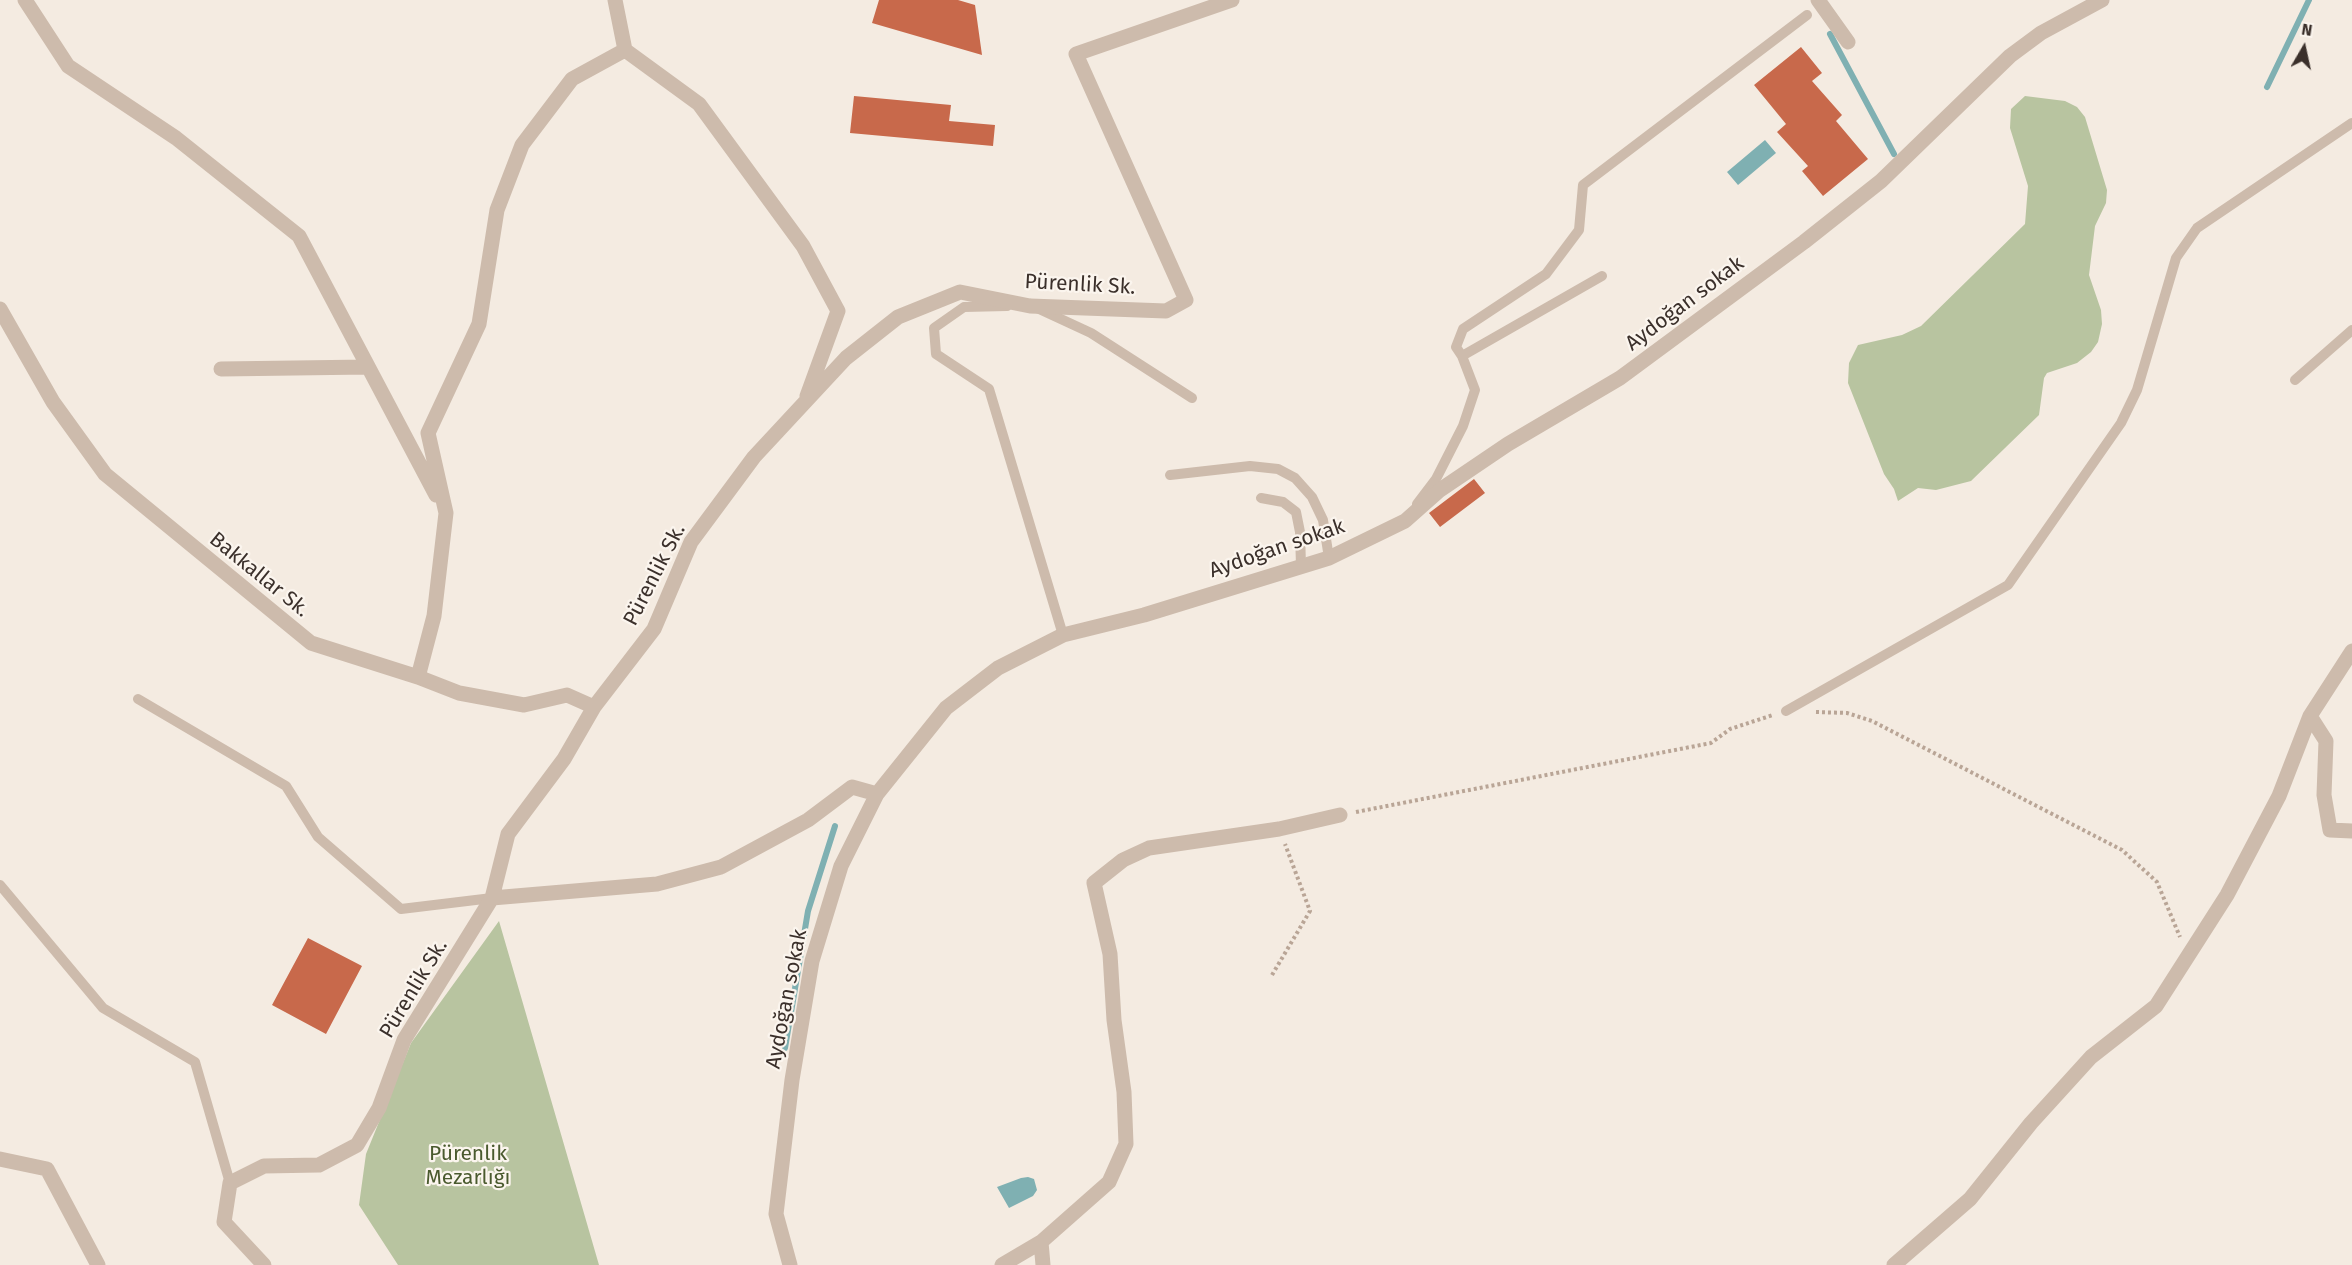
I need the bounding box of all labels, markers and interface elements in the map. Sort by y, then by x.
north arrow [2274,18,2334,78]
text: N [2300,20,2314,40]
street label: Aydoğan sokak [1621,251,1749,357]
street label: Pürenlik Sk. [1024,270,1136,300]
street label: Aydoğan sokak [1206,514,1348,584]
street label: Pürenlik Sk. [619,520,691,630]
street label: Bakkallar Sk. [204,527,314,623]
street label: Aydoğan sokak [761,927,813,1071]
street label: Pürenlik Sk. [375,935,453,1043]
park label: Pürenlik Mezarlığı [426,1141,510,1191]

